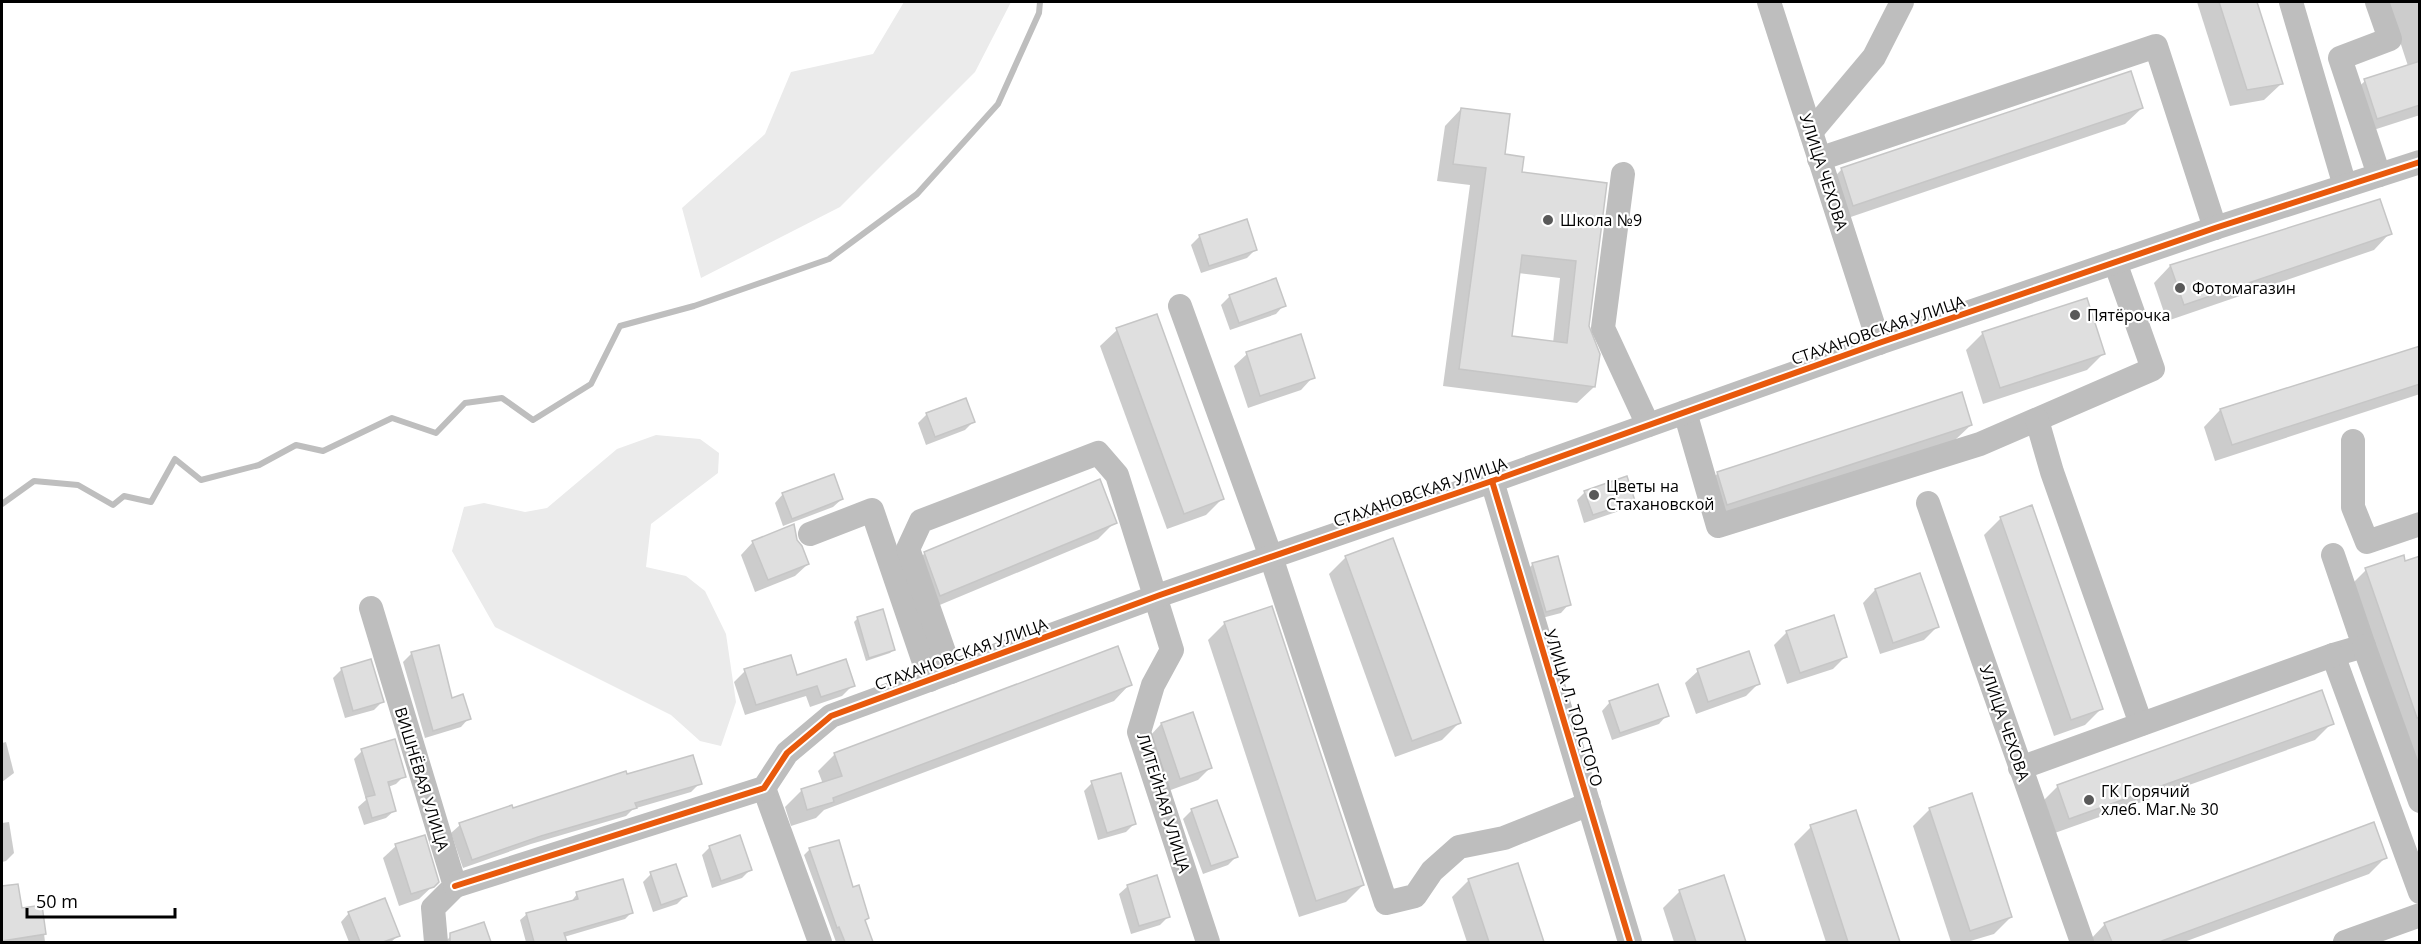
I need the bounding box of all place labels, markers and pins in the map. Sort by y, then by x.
place label: Школа №9 [1560,209,1642,231]
marker: Школа №9 [1541,213,1555,227]
place label: Фотомагазин [2192,277,2296,299]
marker: Фотомагазин [2173,281,2187,295]
place label: Пятёрочка [2087,304,2170,326]
marker: Пятёрочка [2068,308,2082,322]
place label: Цветы на Стахановской [1606,475,1714,515]
marker: Цветы на Стахановской [1587,488,1601,502]
place label: ГК Горячий хлеб. Маг.№ 30 [2101,780,2219,820]
marker: ГК Горячий хлеб. Маг.№ 30 [2082,793,2096,807]

